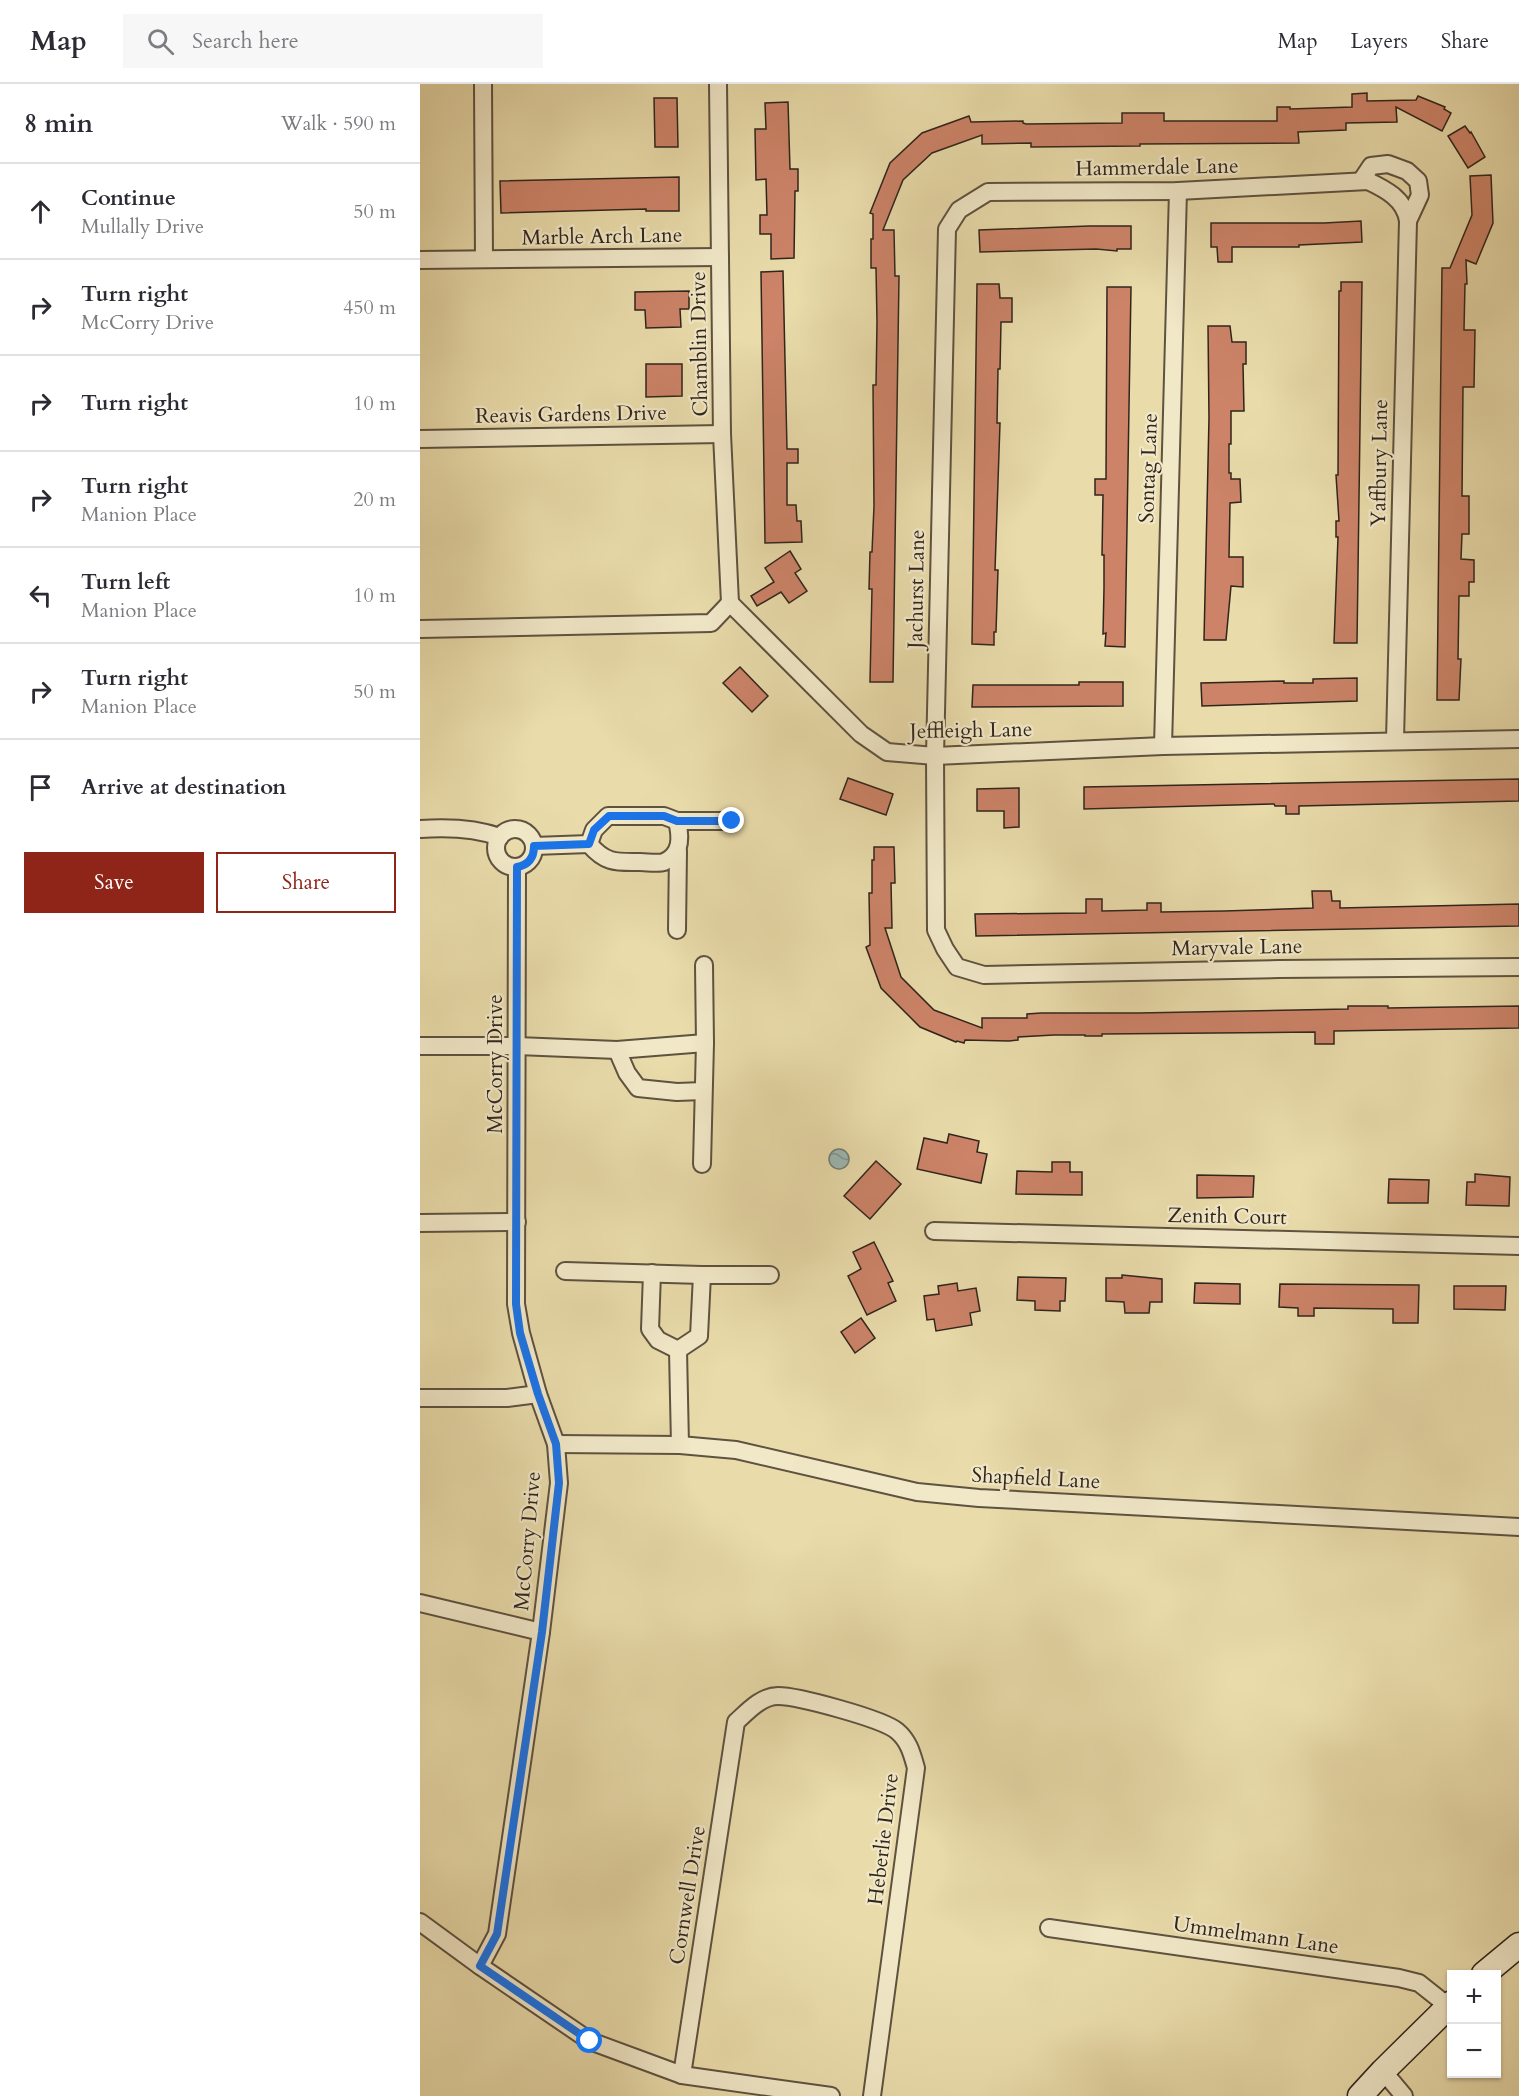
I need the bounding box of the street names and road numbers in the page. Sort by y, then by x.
street label: Hammerdale Lane [1075,152,1239,183]
street label: Marble Arch Lane [521,221,683,252]
street label: Chamblin Drive [684,271,715,417]
street label: Reavis Gardens Drive [475,398,667,431]
street label: Yaffbury Lane [1364,399,1395,527]
street label: Sontag Lane [1132,412,1165,524]
street label: Jachurst Lane [901,529,932,652]
street label: Jeffleigh Lane [906,715,1033,746]
street label: Maryvale Lane [1171,932,1303,963]
street label: McCorry Drive [481,994,510,1134]
street label: Zenith Court [1167,1201,1287,1232]
street label: Shapfield Lane [971,1461,1101,1496]
street label: McCorry Drive [507,1470,548,1612]
street label: Heberlie Drive [861,1771,906,1907]
street label: Cornwell Drive [662,1823,713,1967]
street label: Ummelmann Lane [1171,1910,1341,1961]

